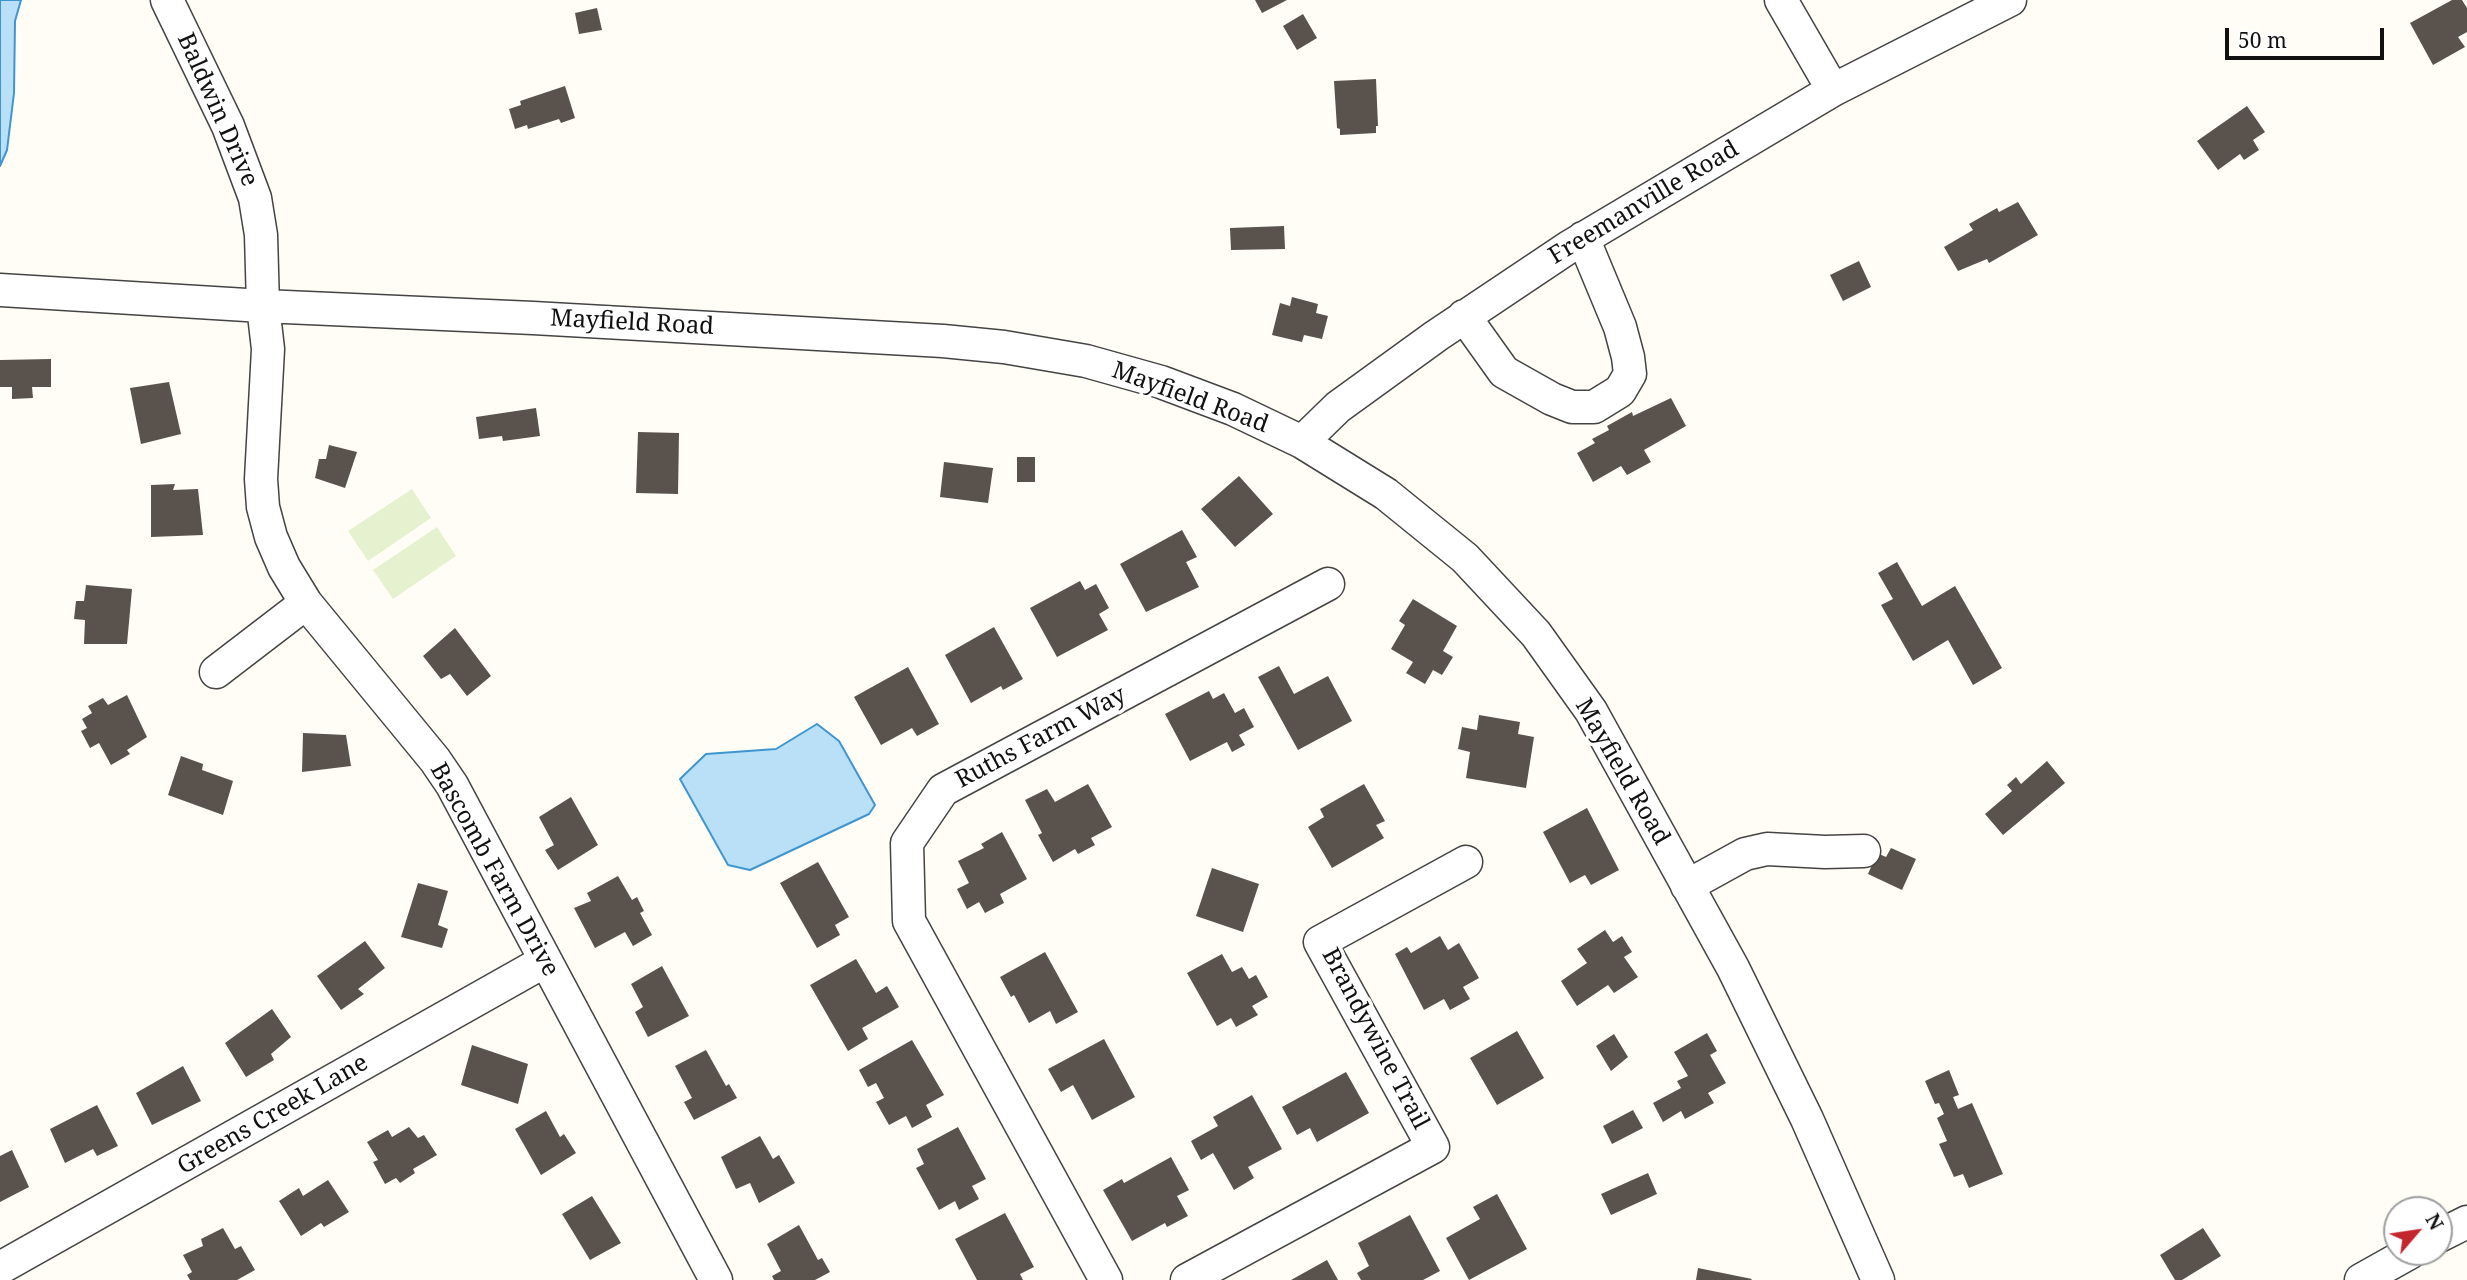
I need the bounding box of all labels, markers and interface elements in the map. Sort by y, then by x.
scale bar [2229,14,2388,58]
text: 50 m [2238,26,2287,54]
street label: Baldwin Drive [170,29,264,191]
street label: Freemanville Road [1544,135,1744,271]
street label: Mayfield Road [549,304,715,342]
street label: Mayfield Road [1108,356,1272,440]
street label: Ruths Farm Way [951,681,1131,795]
street label: Mayfield Road [1569,694,1675,850]
street label: Bascomb Farm Drive [423,758,565,982]
street label: Brandywine Trail [1315,944,1435,1134]
street label: Greens Creek Lane [173,1049,373,1181]
north arrow [2383,1196,2453,1266]
text: N [2420,1209,2450,1235]

